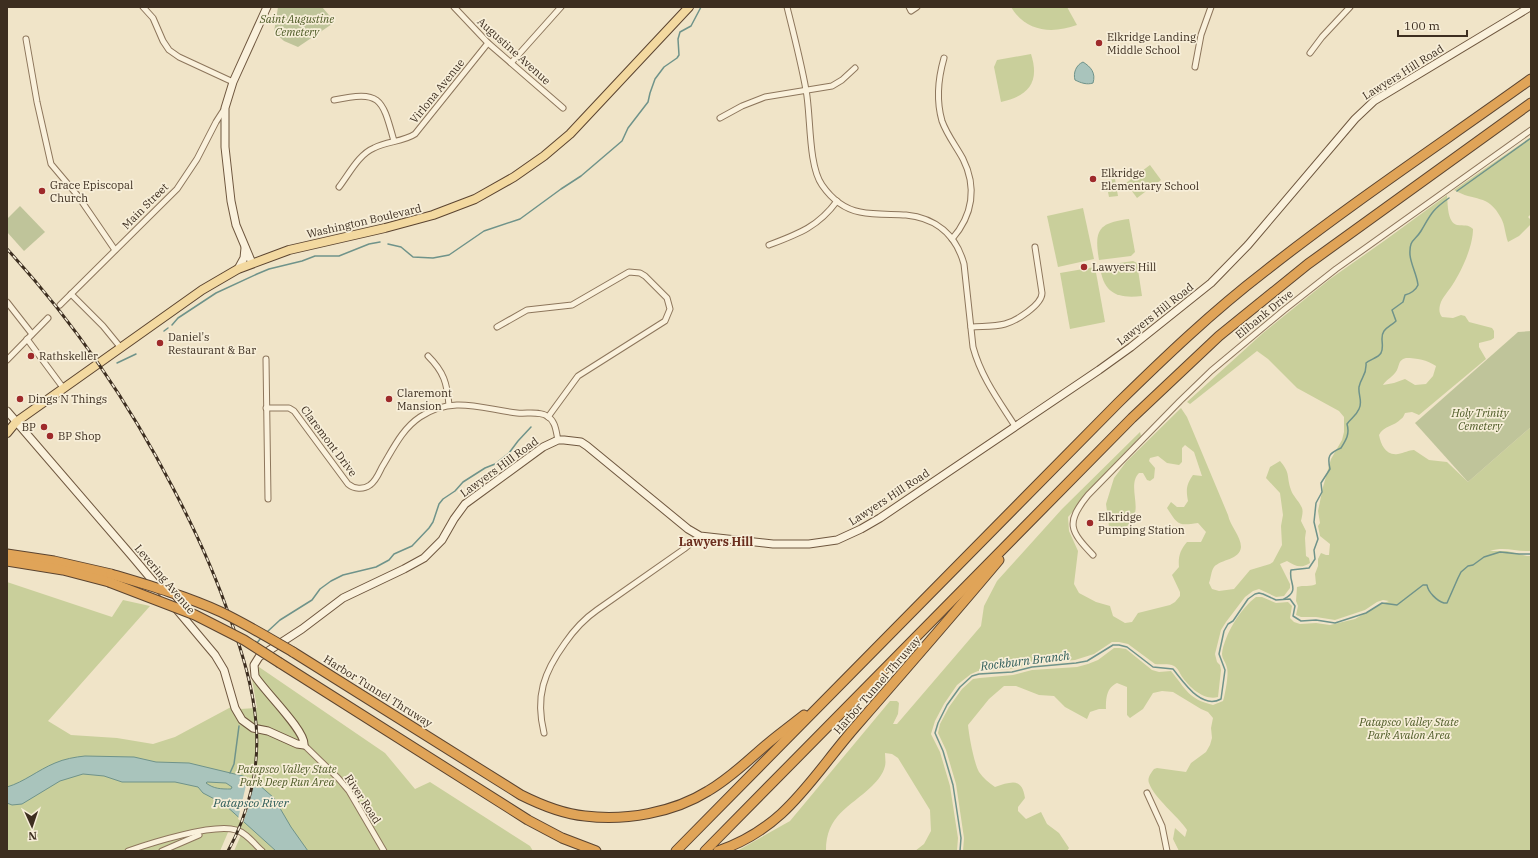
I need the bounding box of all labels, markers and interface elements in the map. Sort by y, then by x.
park label: Saint Augustine Cemetery [259,12,334,39]
scale bar [1398,12,1467,38]
street label: Augustine Avenue [474,14,554,88]
text: 100 m [1404,18,1440,33]
place label: Elkridge Landing Middle School [1107,30,1196,57]
marker: Elkridge Landing Middle School [1094,38,1104,48]
street label: Lawyers Hill Road [1360,41,1446,103]
street label: Virlona Avenue [407,56,467,126]
place label: Elkridge Elementary School [1101,166,1199,193]
marker: Elkridge Elementary School [1088,174,1098,184]
place label: Grace Episcopal Church [50,178,133,205]
street label: Main Street [119,180,171,232]
marker: Grace Episcopal Church [37,186,47,196]
street label: Washington Boulevard [305,201,423,241]
place label: Lawyers Hill [1092,260,1156,274]
marker: Lawyers Hill [1079,262,1089,272]
street label: Lawyers Hill Road [1114,280,1196,348]
street label: Elibank Drive [1232,286,1296,342]
place label: Daniel's Restaurant & Bar [168,330,256,357]
marker: Daniel's Restaurant & Bar [155,338,165,348]
place label: Rathskeller [39,349,98,363]
marker: Rathskeller [26,351,36,361]
place label: Claremont Mansion [397,386,452,413]
place label: Dings N Things [28,392,107,406]
marker: Dings N Things [15,394,25,404]
marker: Claremont Mansion [384,394,394,404]
street label: Claremont Drive [298,403,360,479]
park label: Holy Trinity Cemetery [1451,406,1509,433]
place label: BP [22,420,36,434]
marker: BP [39,422,49,432]
place label: BP Shop [58,429,101,443]
marker: BP Shop [45,431,55,441]
street label: Lawyers Hill Road [457,434,541,500]
street label: Lawyers Hill Road [846,466,932,528]
place label: Elkridge Pumping Station [1098,510,1185,537]
marker: Elkridge Pumping Station [1085,518,1095,528]
district label: Lawyers Hill [679,534,753,549]
street label: Levering Avenue [132,541,198,617]
street label: Harbor Tunnel Thruway [831,633,924,737]
water label: Rockburn Branch [978,648,1071,674]
street label: Harbor Tunnel Thruway [321,652,435,730]
park label: Patapsco Valley State Park Avalon Area [1358,715,1459,742]
park label: Patapsco Valley State Park Deep Run Area [236,762,337,789]
street label: River Road [342,772,384,827]
water label: Patapsco River [212,795,289,810]
north arrow [12,806,52,846]
text: N [28,829,37,843]

